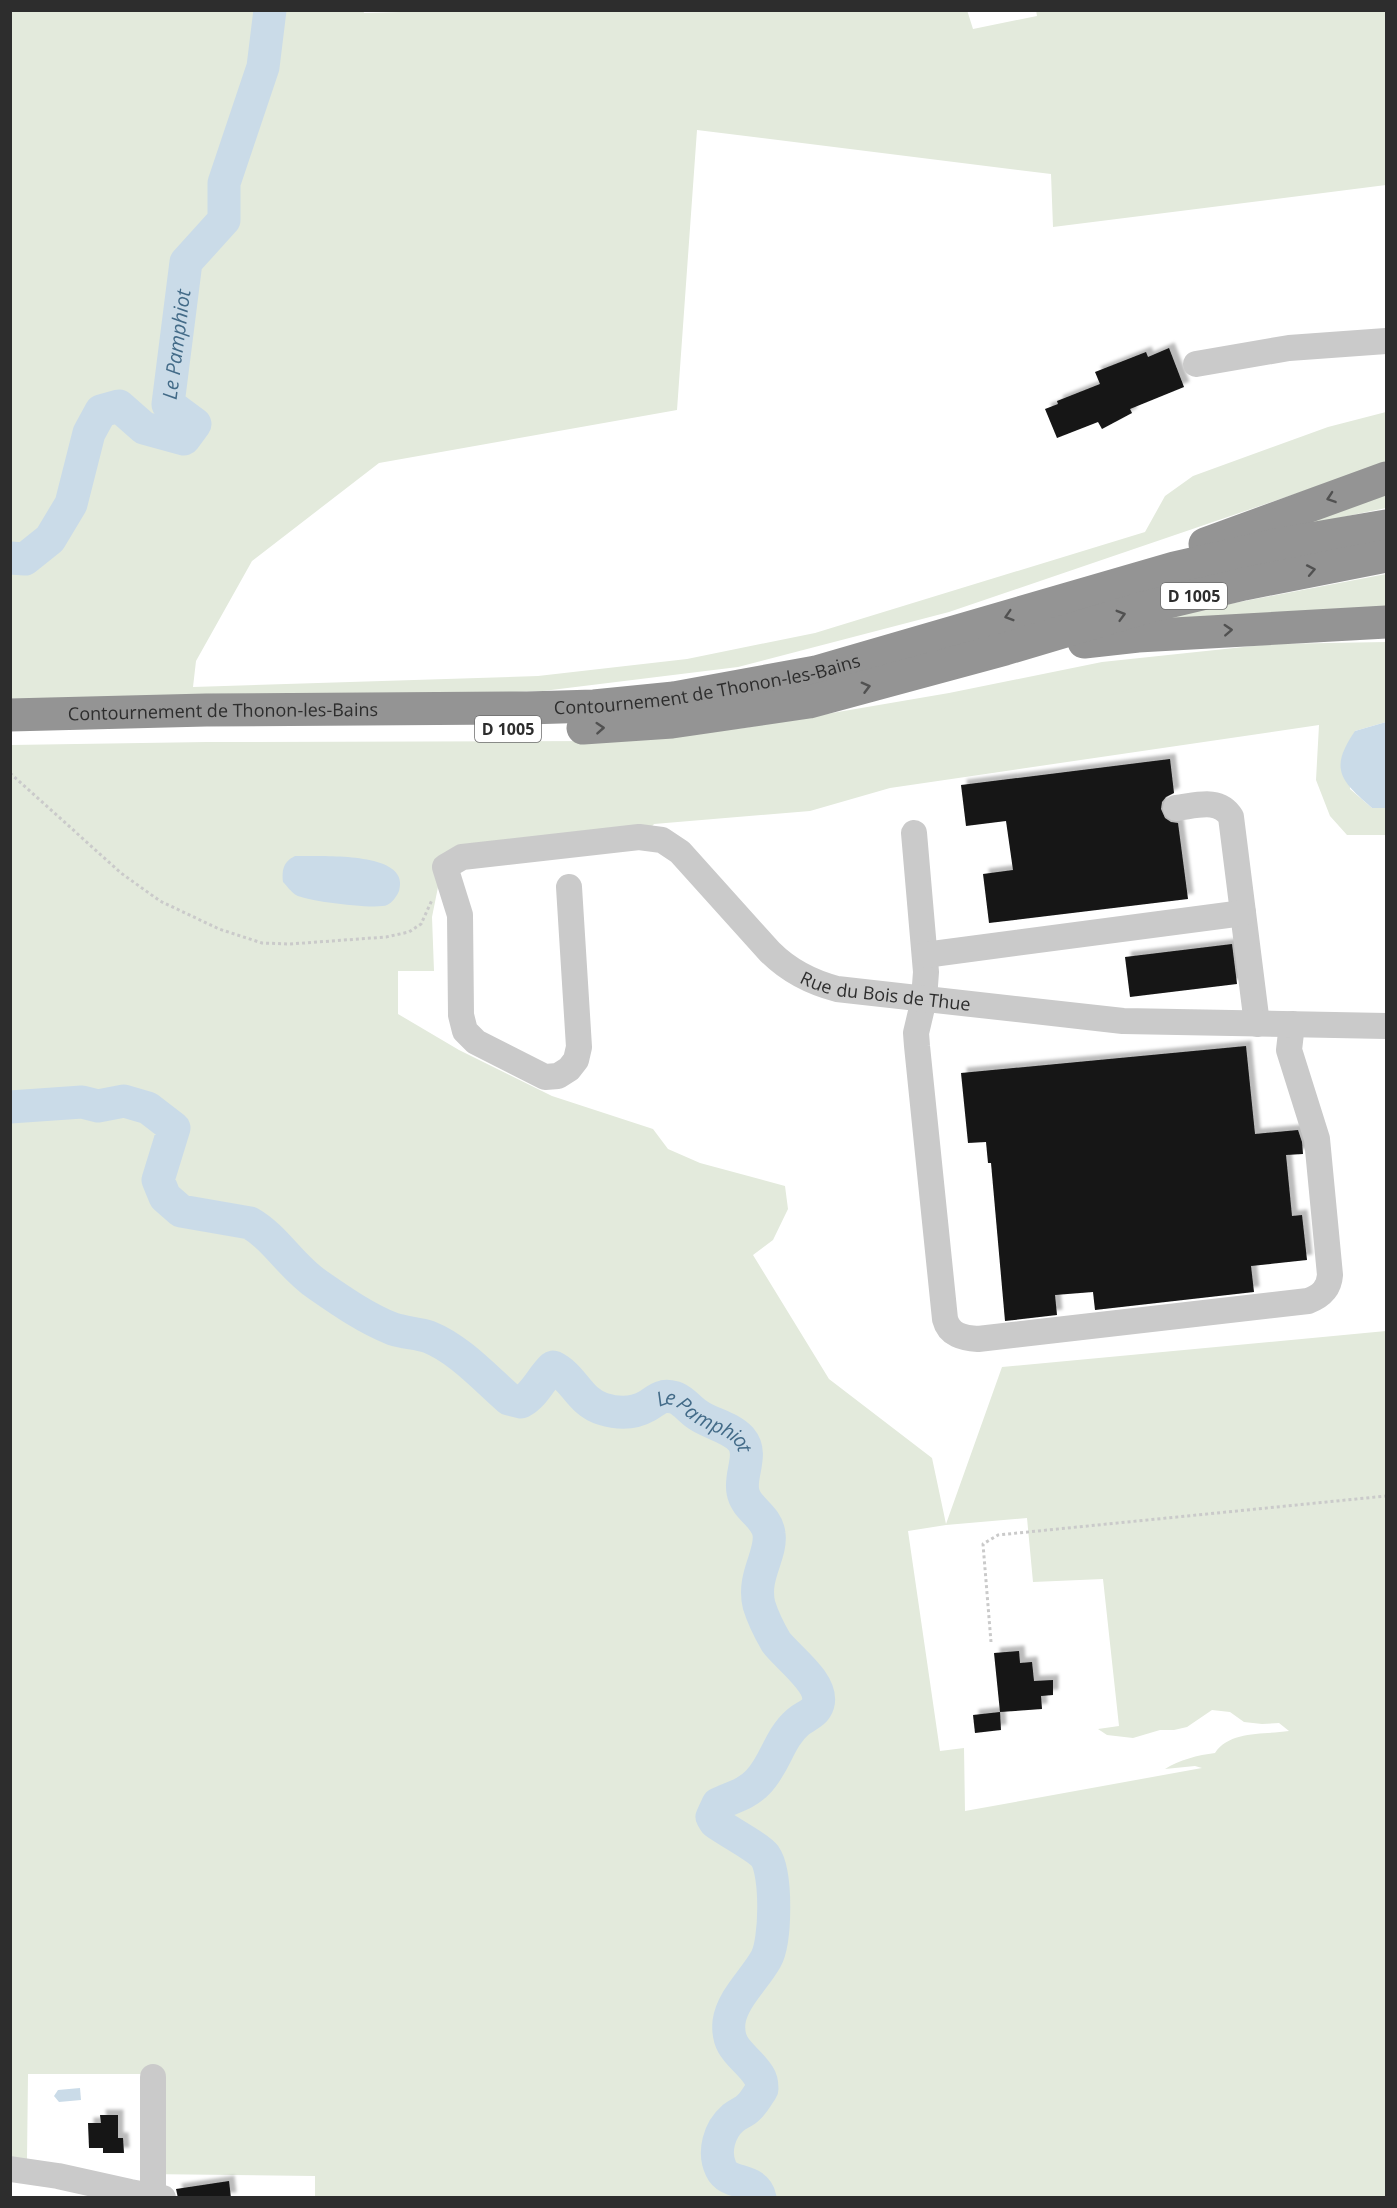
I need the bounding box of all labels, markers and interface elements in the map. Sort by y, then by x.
water label: Le Pamphiot [155,286,196,401]
one-way arrow [1326,491,1337,504]
one-way arrow [1306,564,1316,577]
road number: D 1005 [1161,583,1227,609]
one-way arrow [1004,609,1015,621]
one-way arrow [1115,610,1126,622]
one-way arrow [1223,624,1232,637]
street label: Contournement de Thonon-les-Bains [553,648,863,719]
one-way arrow [860,682,871,694]
street label: Contournement de Thonon-les-Bains [68,697,378,726]
road number: D 1005 [475,716,541,742]
one-way arrow [596,721,605,734]
street label: Rue du Bois de Thue [797,965,972,1016]
water label: Le Pamphiot [652,1382,760,1456]

